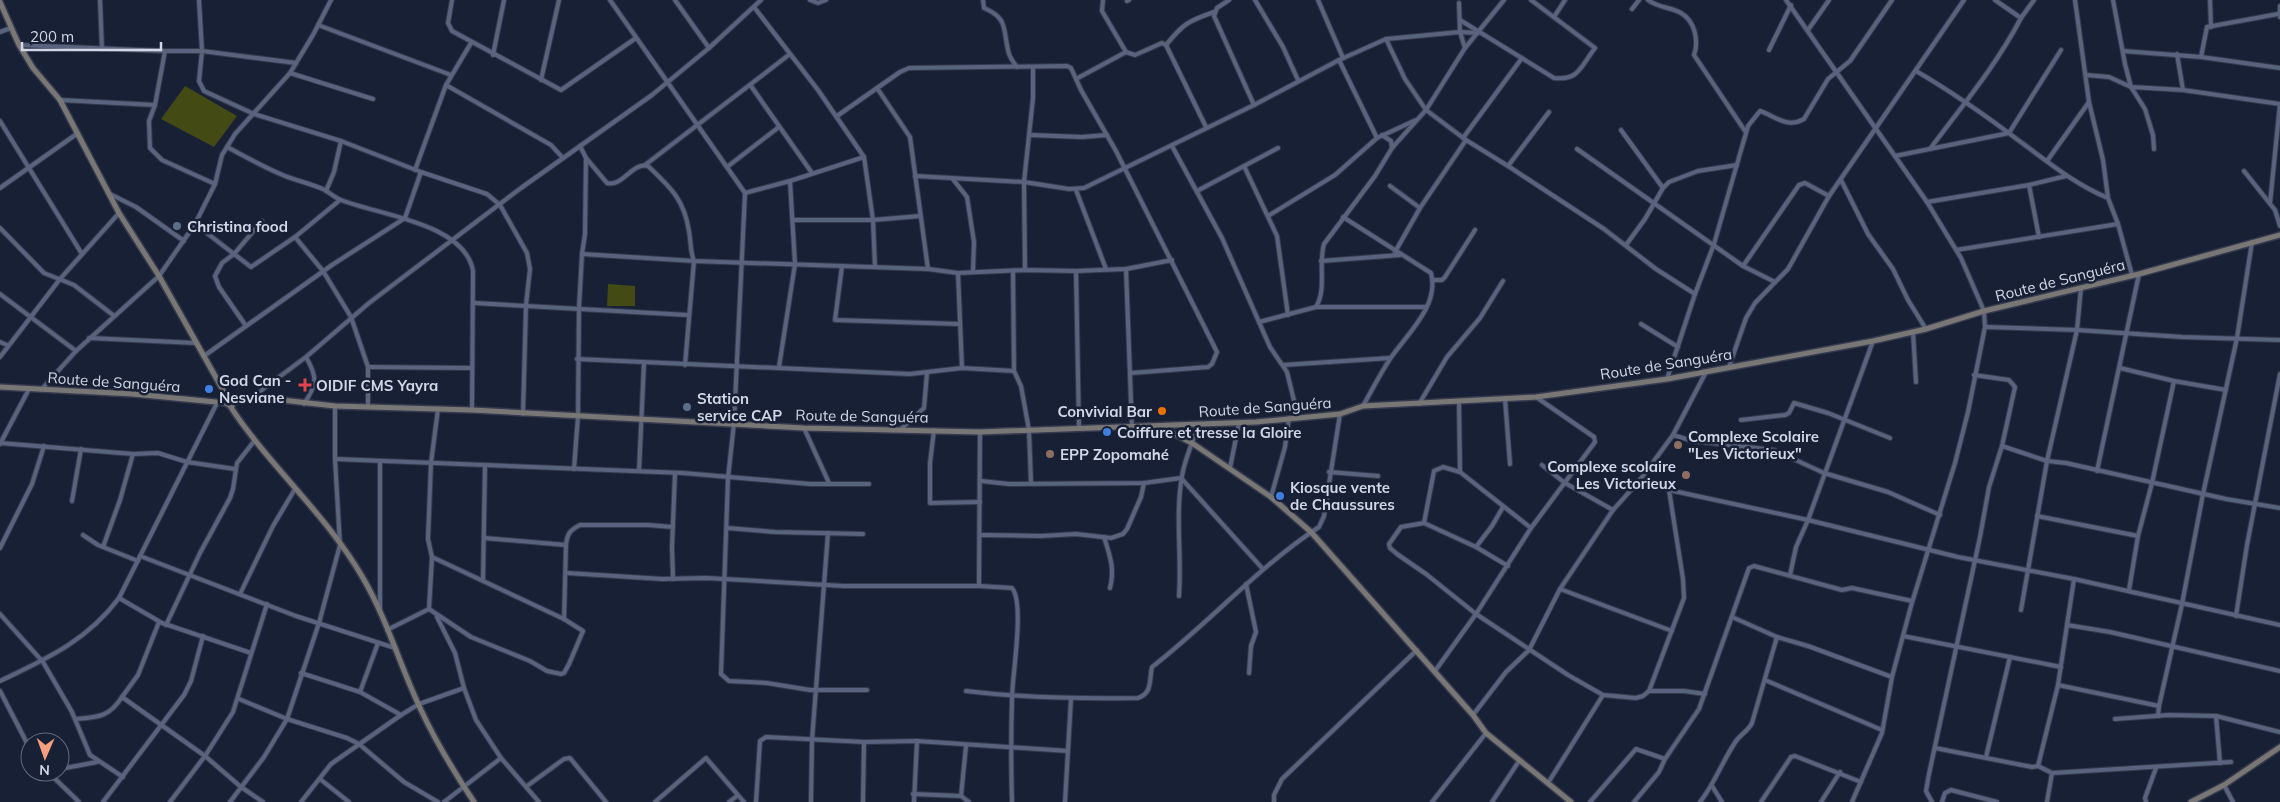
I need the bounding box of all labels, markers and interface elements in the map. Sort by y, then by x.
scale bar [22,20,161,52]
text: 200 m [30,27,74,46]
place label: Christina food [187,217,288,236]
marker: Christina food [171,220,183,232]
street label: Route de Sanguéra [1993,255,2127,305]
street label: Route de Sanguéra [1599,344,1733,384]
street label: Route de Sanguéra [47,368,181,396]
place label: God Can - Nesviane [219,371,291,407]
place label: OIDIF CMS Yayra [316,376,438,395]
marker: OIDIF CMS Yayra [298,378,312,392]
marker: God Can - Nesviane [203,383,215,395]
place label: Station service CAP [697,389,782,425]
street label: Route de Sanguéra [1198,393,1332,421]
marker: Station service CAP [681,401,693,413]
place label: Convivial Bar [1057,402,1152,421]
street label: Route de Sanguéra [795,405,929,427]
marker: Convivial Bar [1156,405,1168,417]
place label: Coiffure et tresse la Gloire [1117,423,1301,442]
marker: Coiffure et tresse la Gloire [1101,426,1113,438]
place label: Complexe Scolaire "Les Victorieux" [1688,427,1819,463]
marker: Complexe Scolaire "Les Victorieux" [1672,439,1684,451]
place label: EPP Zopomahé [1060,445,1169,464]
marker: EPP Zopomahé [1044,448,1056,460]
place label: Complexe scolaire Les Victorieux [1547,457,1677,493]
marker: Complexe scolaire Les Victorieux [1680,469,1692,481]
place label: Kiosque vente de Chaussures [1290,478,1395,514]
marker: Kiosque vente de Chaussures [1274,490,1286,502]
north arrow [20,732,70,782]
text: N [39,761,50,779]

